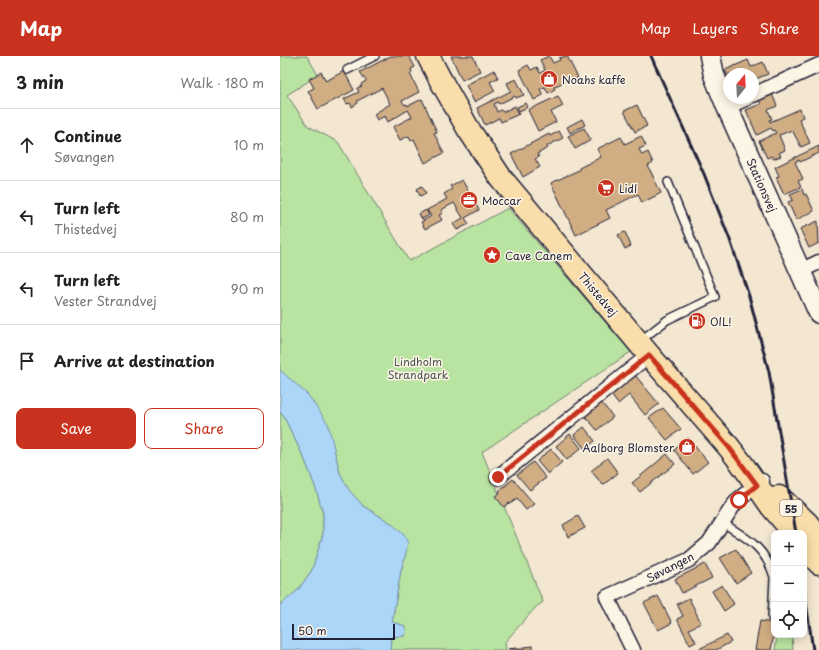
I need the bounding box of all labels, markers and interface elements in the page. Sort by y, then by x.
text: Map [20,14,62,42]
text: Map [641,18,671,39]
text: Layers [693,18,738,39]
text: Share [760,18,799,39]
north arrow [723,68,759,104]
text: 3 min [16,69,64,95]
shop icon: Noahs kaffe [539,69,559,89]
place label: Noahs kaffe [562,71,626,88]
text: Walk · 180 m [181,73,264,92]
text: Continue [54,124,122,147]
icon: ahead [16,134,38,156]
text: 10 m [234,135,264,154]
text: Søvangen [54,147,115,166]
street label: Stationsvej [743,155,781,215]
supermarket icon: Lidl [596,178,616,198]
place label: Lidl [619,180,637,197]
office icon: Moccar [459,190,479,210]
place label: Moccar [482,192,521,209]
text: Turn left [54,196,120,219]
icon: left [16,206,38,228]
text: 80 m [230,207,264,226]
text: Thistedvej [54,219,117,238]
place icon: Cave Canem [482,245,502,265]
place label: Cave Canem [505,247,572,264]
text: Turn left [54,268,120,291]
street label: Thistedvej [574,268,622,320]
icon: left [16,278,38,300]
text: 90 m [231,279,264,298]
text: Vester Strandvej [54,291,157,310]
fuel station icon: OIL! [687,311,707,331]
place label: OIL! [710,313,732,330]
text: Arrive at destination [54,349,215,372]
icon: arrive [16,350,38,372]
park label: Lindholm Strandpark [387,353,449,383]
button: Save [16,408,136,449]
button: Share [144,408,264,449]
shop icon: Aalborg Blomster [677,437,697,457]
place label: Aalborg Blomster [583,439,675,456]
route end [489,468,507,486]
route start [730,491,748,509]
road number: 55 [780,500,802,516]
map controls [771,530,807,638]
button: + [771,530,807,566]
street label: Søvangen [643,548,697,586]
button: − [771,566,807,602]
button: locate [771,602,807,638]
scale bar [292,622,395,641]
text: 50 m [298,622,327,639]

